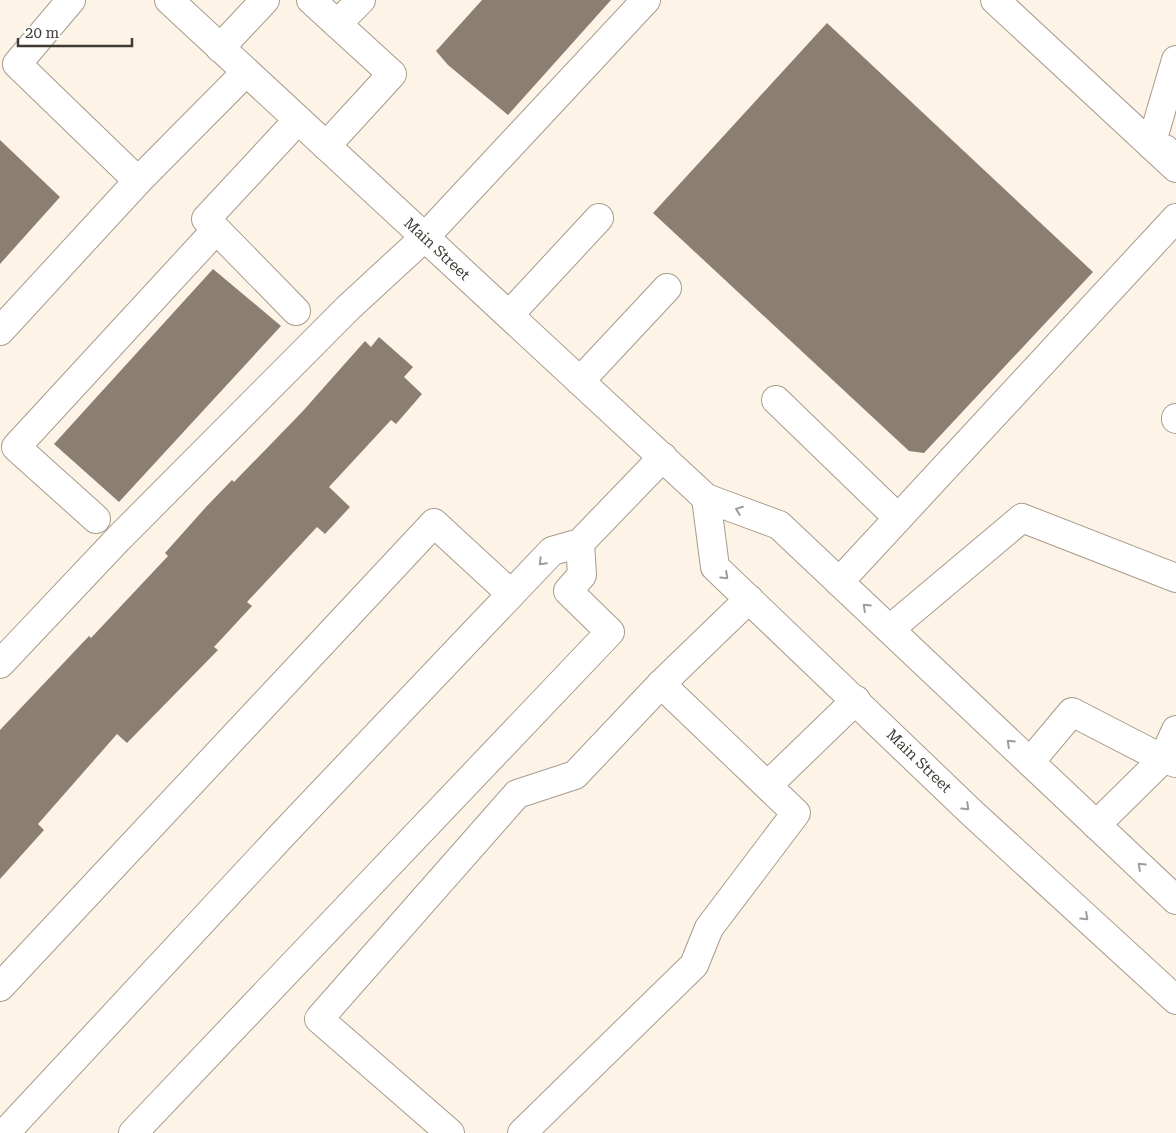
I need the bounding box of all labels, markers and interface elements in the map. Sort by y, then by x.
scale bar [18,15,131,47]
text: 20 m [25,24,60,42]
street label: Main Street [400,214,474,284]
one-way arrow [735,506,744,516]
one-way arrow [539,556,548,565]
one-way arrow [719,570,728,579]
one-way arrow [863,604,872,613]
street label: Main Street [883,726,956,797]
one-way arrow [1006,740,1015,749]
one-way arrow [960,801,969,810]
one-way arrow [1137,863,1146,872]
one-way arrow [1080,911,1089,920]

